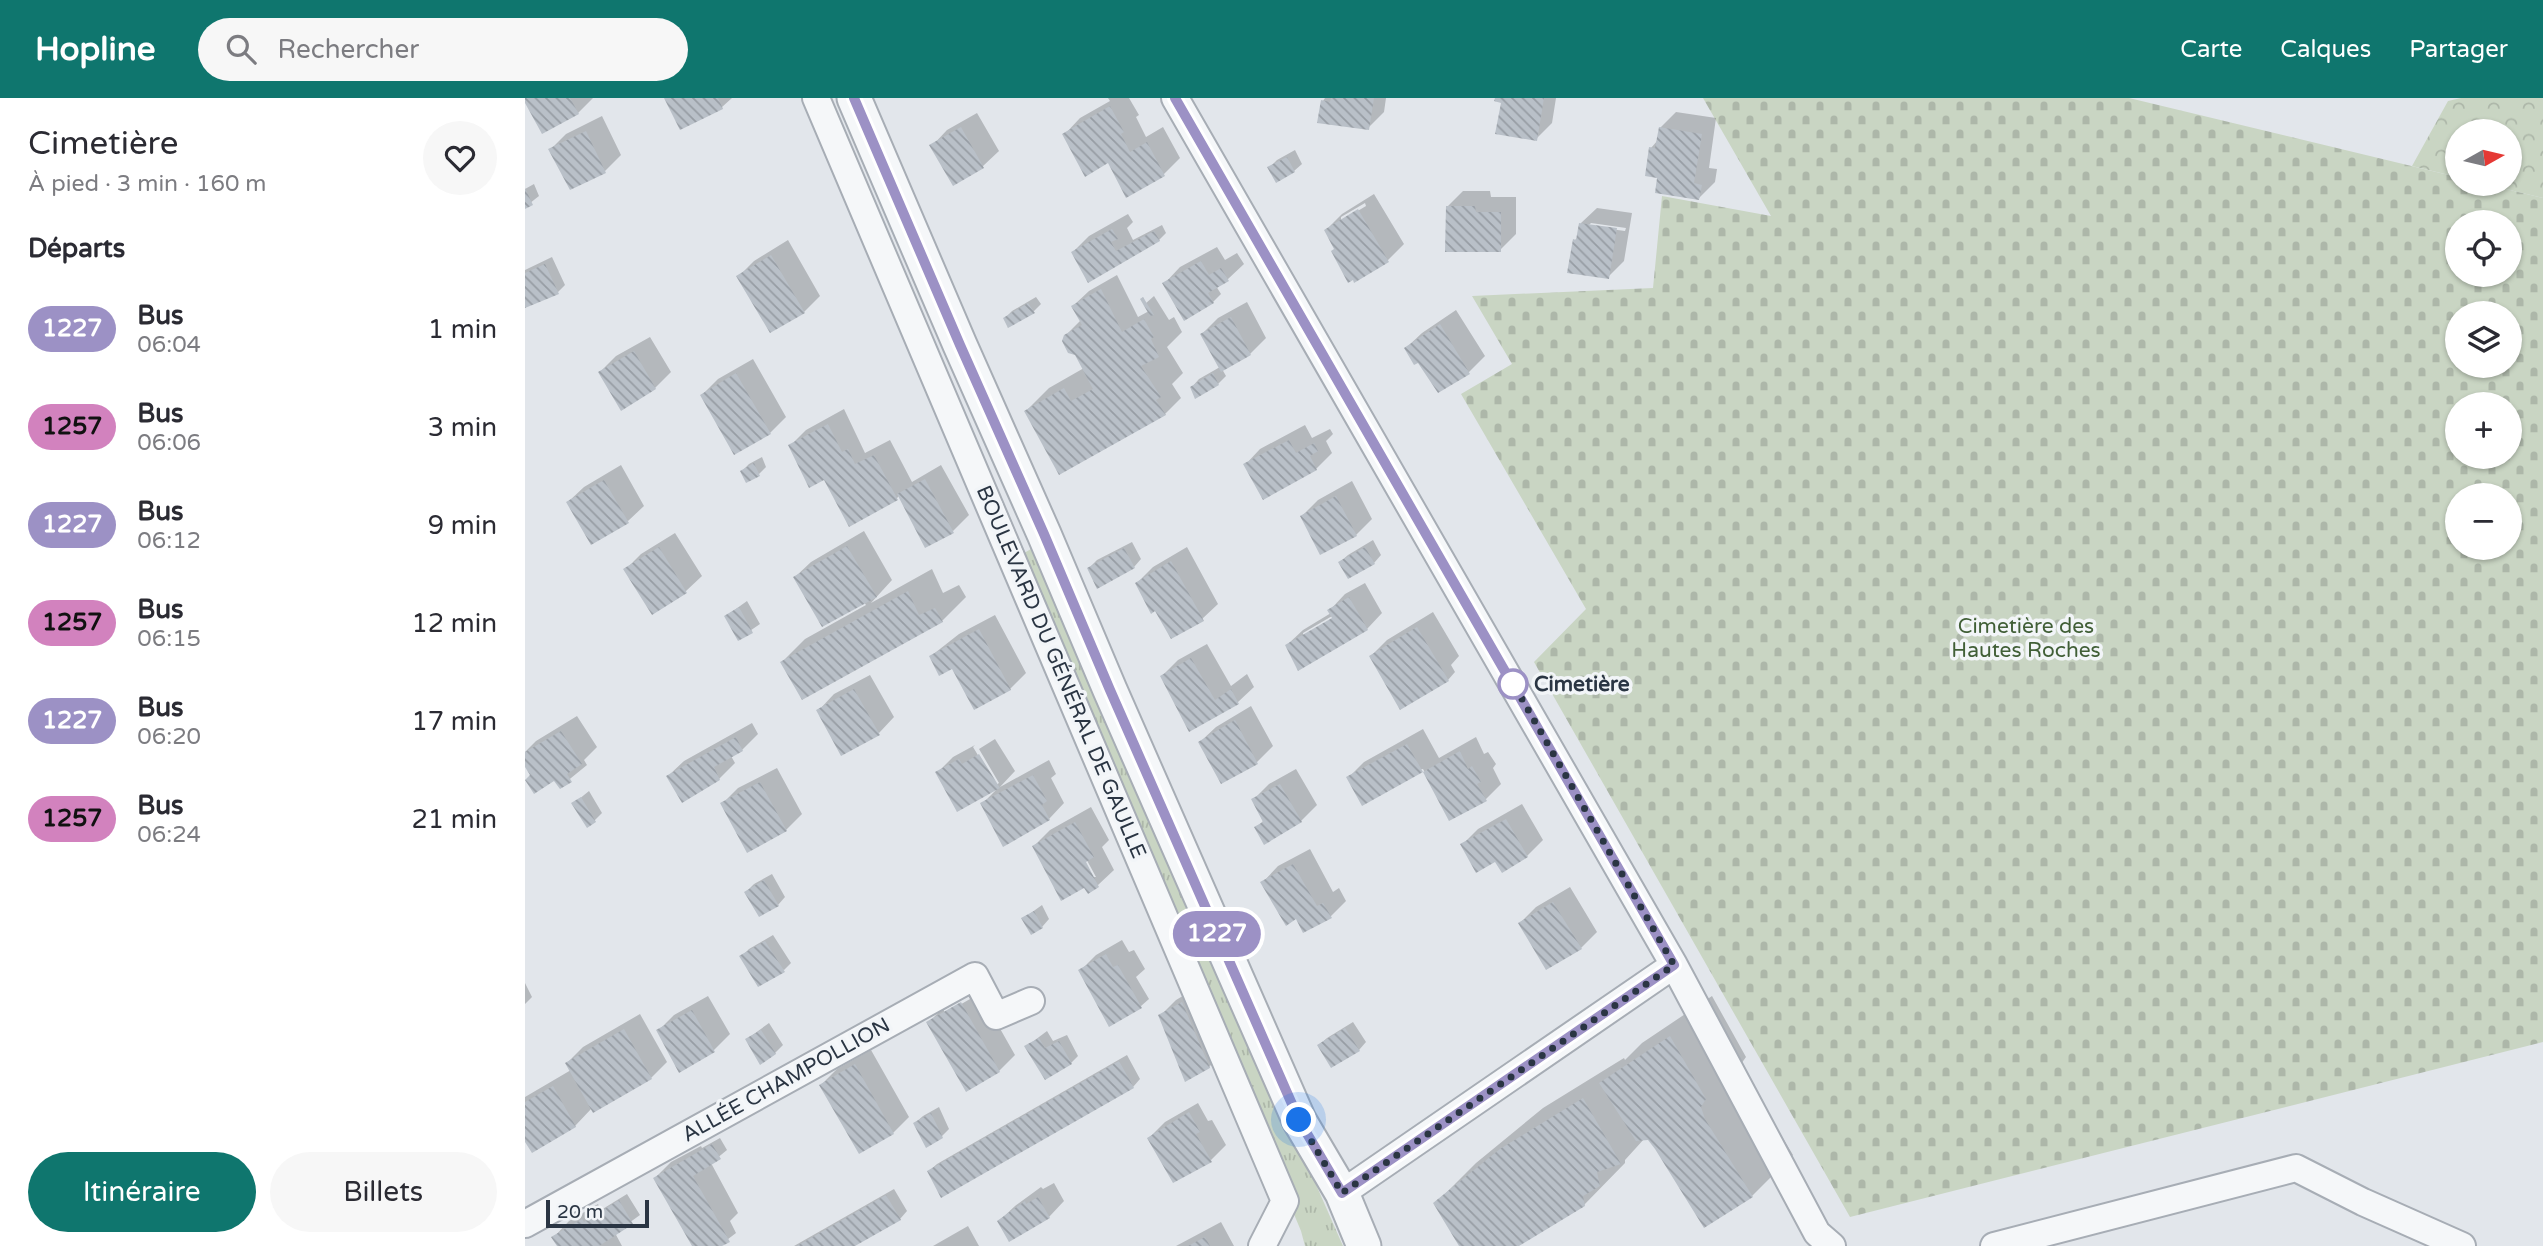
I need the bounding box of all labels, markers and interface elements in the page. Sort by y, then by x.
search box [198,18,688,81]
text: Hopline [35,30,156,69]
icon: search [222,30,260,68]
text: Rechercher [278,34,419,65]
text: Carte [2180,35,2242,64]
text: Calques [2280,35,2371,64]
text: Partager [2409,35,2508,64]
north arrow [2445,119,2522,196]
map controls [2445,119,2522,560]
button: heart [423,121,497,195]
text: Cimetière [28,124,178,163]
text: À pied · 3 min · 160 m [28,170,267,198]
button: locate [2445,210,2522,287]
text: Départs [28,233,125,264]
text: Bus [137,300,183,331]
button: layers [2445,301,2522,378]
text: 1227 [42,314,102,343]
text: 1 min [428,314,497,345]
text: 06:04 [137,331,201,359]
button: + [2445,392,2522,469]
text: Bus [137,398,183,429]
text: 1257 [42,412,102,441]
text: 3 min [428,412,497,443]
text: 06:06 [137,429,201,457]
street label: BOULEVARD DU GÉNÉRAL DE GAULLE [971,482,1151,862]
button: − [2445,483,2522,560]
text: Bus [137,496,183,527]
text: 1227 [42,510,102,539]
text: 9 min [428,510,497,541]
text: 06:12 [137,527,201,555]
text: Bus [137,594,183,625]
text: 1257 [42,608,102,637]
text: 12 min [411,608,497,639]
park label: Cimetière des Hautes Roches [1951,614,2101,663]
text: 06:15 [137,625,201,653]
marker: Cimetière [1498,669,1528,699]
place label: Cimetière [1534,672,1630,697]
text: Bus [137,692,183,723]
text: 1227 [42,706,102,735]
text: 17 min [411,706,497,737]
text: 06:20 [137,723,201,751]
text: Bus [137,790,183,821]
text: 1257 [42,804,102,833]
text: 21 min [411,804,497,835]
text: 06:24 [137,821,201,849]
line badge: 1227 [1168,911,1266,957]
text: 1227 [1187,919,1247,948]
street label: ALLÉE CHAMPOLLION [678,1012,894,1148]
your location [1281,1102,1316,1137]
button: Itinéraire [28,1152,256,1232]
button: Billets [270,1152,497,1232]
scale bar [546,1197,649,1229]
text: 20 m [557,1201,603,1223]

